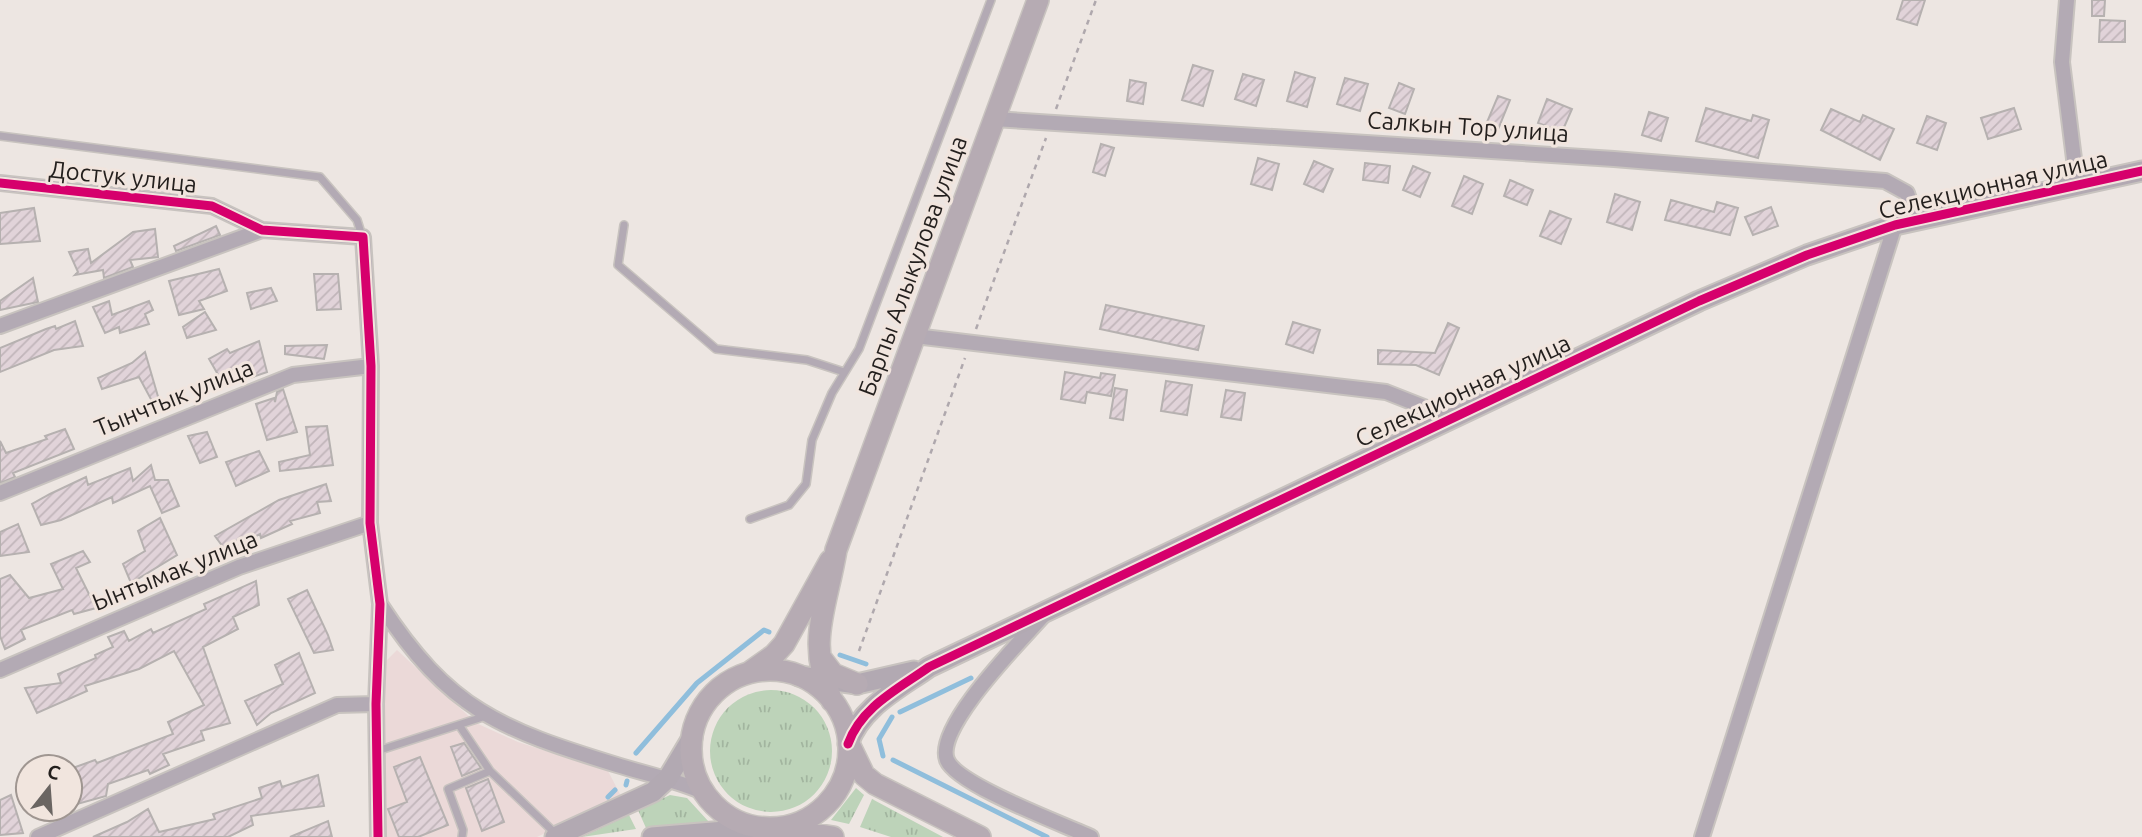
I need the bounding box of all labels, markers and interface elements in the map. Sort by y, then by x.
street label: Салкын Тор улица [1366,106,1570,147]
street label: Барпы Алыкулова улица [853,132,972,400]
street label: Селекционная улица [1876,145,2110,224]
street label: Достук улица [48,155,198,198]
street label: Селекционная улица [1351,329,1575,452]
street label: Тынчтык улица [91,353,257,442]
street label: Ынтымак улица [88,525,261,616]
north arrow [14,753,84,823]
text: С [45,759,63,784]

